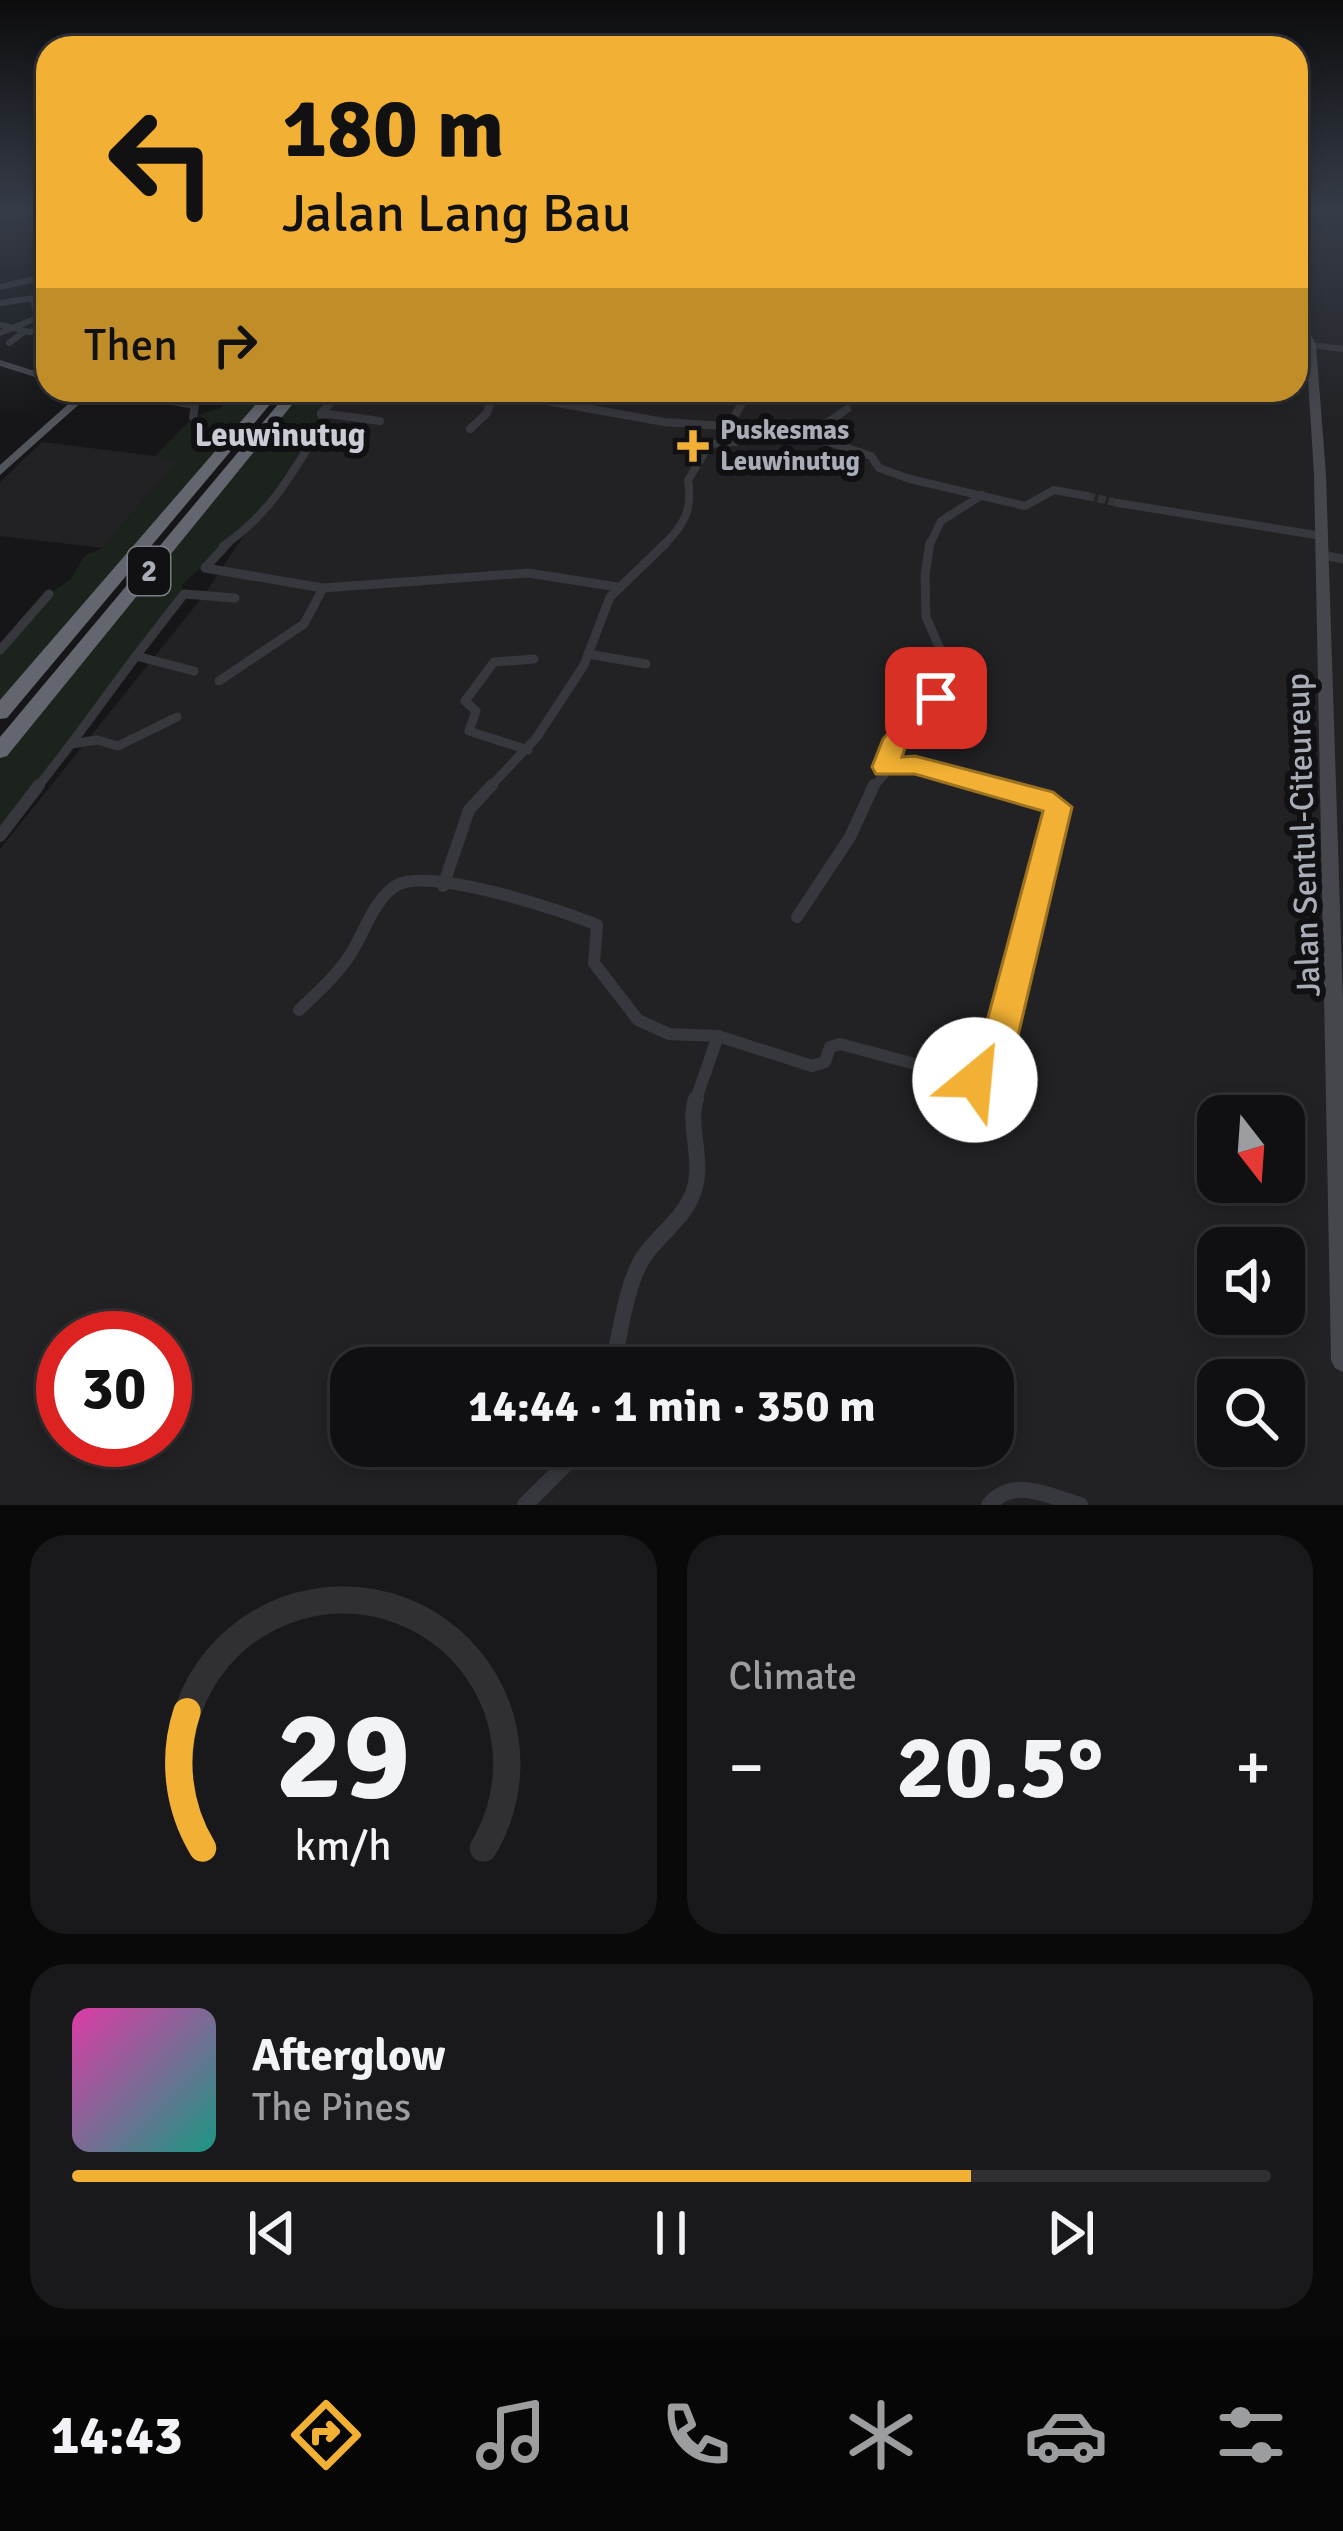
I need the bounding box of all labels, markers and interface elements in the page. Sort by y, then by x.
text: 180 m [282,77,504,181]
icon: left [84,84,240,240]
text: Jalan Lang Bau [282,180,631,247]
icon: right [202,312,268,378]
text: Then [84,318,178,373]
place label: Puskesmas Leuwinutug [720,414,860,478]
district label: Leuwinutug [194,415,366,456]
marker: Puskesmas Leuwinutug [677,430,709,462]
road number: 2 [128,547,170,595]
pin [885,647,987,749]
icon: arrive [903,665,969,731]
street label: Jalan Sentul-Citeureup [1277,672,1330,997]
position arrow [912,1017,1038,1143]
north arrow [1197,1095,1305,1203]
map controls [1197,1095,1305,1467]
button: sound [1197,1227,1305,1335]
speed limit sign: 30 [36,1311,192,1467]
button: search [1197,1359,1305,1467]
text: 14:44 · 1 min · 350 m [468,1379,876,1434]
text: Climate [729,1652,857,1700]
text: 29 [276,1680,411,1833]
text: 20.5° [896,1712,1104,1823]
text: − [729,1727,764,1808]
text: + [1235,1727,1271,1808]
text: km/h [295,1819,392,1872]
text: Afterglow [252,2028,445,2083]
text: The Pines [252,2083,411,2131]
icon: previous [239,2200,305,2266]
icon: pause [638,2200,704,2266]
icon: next [1038,2200,1104,2266]
icon: directions [284,2393,368,2477]
icon: music [469,2393,553,2477]
icon: phone [654,2393,738,2477]
icon: climate [839,2393,923,2477]
icon: car [1024,2393,1108,2477]
icon: filters [1209,2393,1293,2477]
text: 14:43 [50,2402,183,2469]

